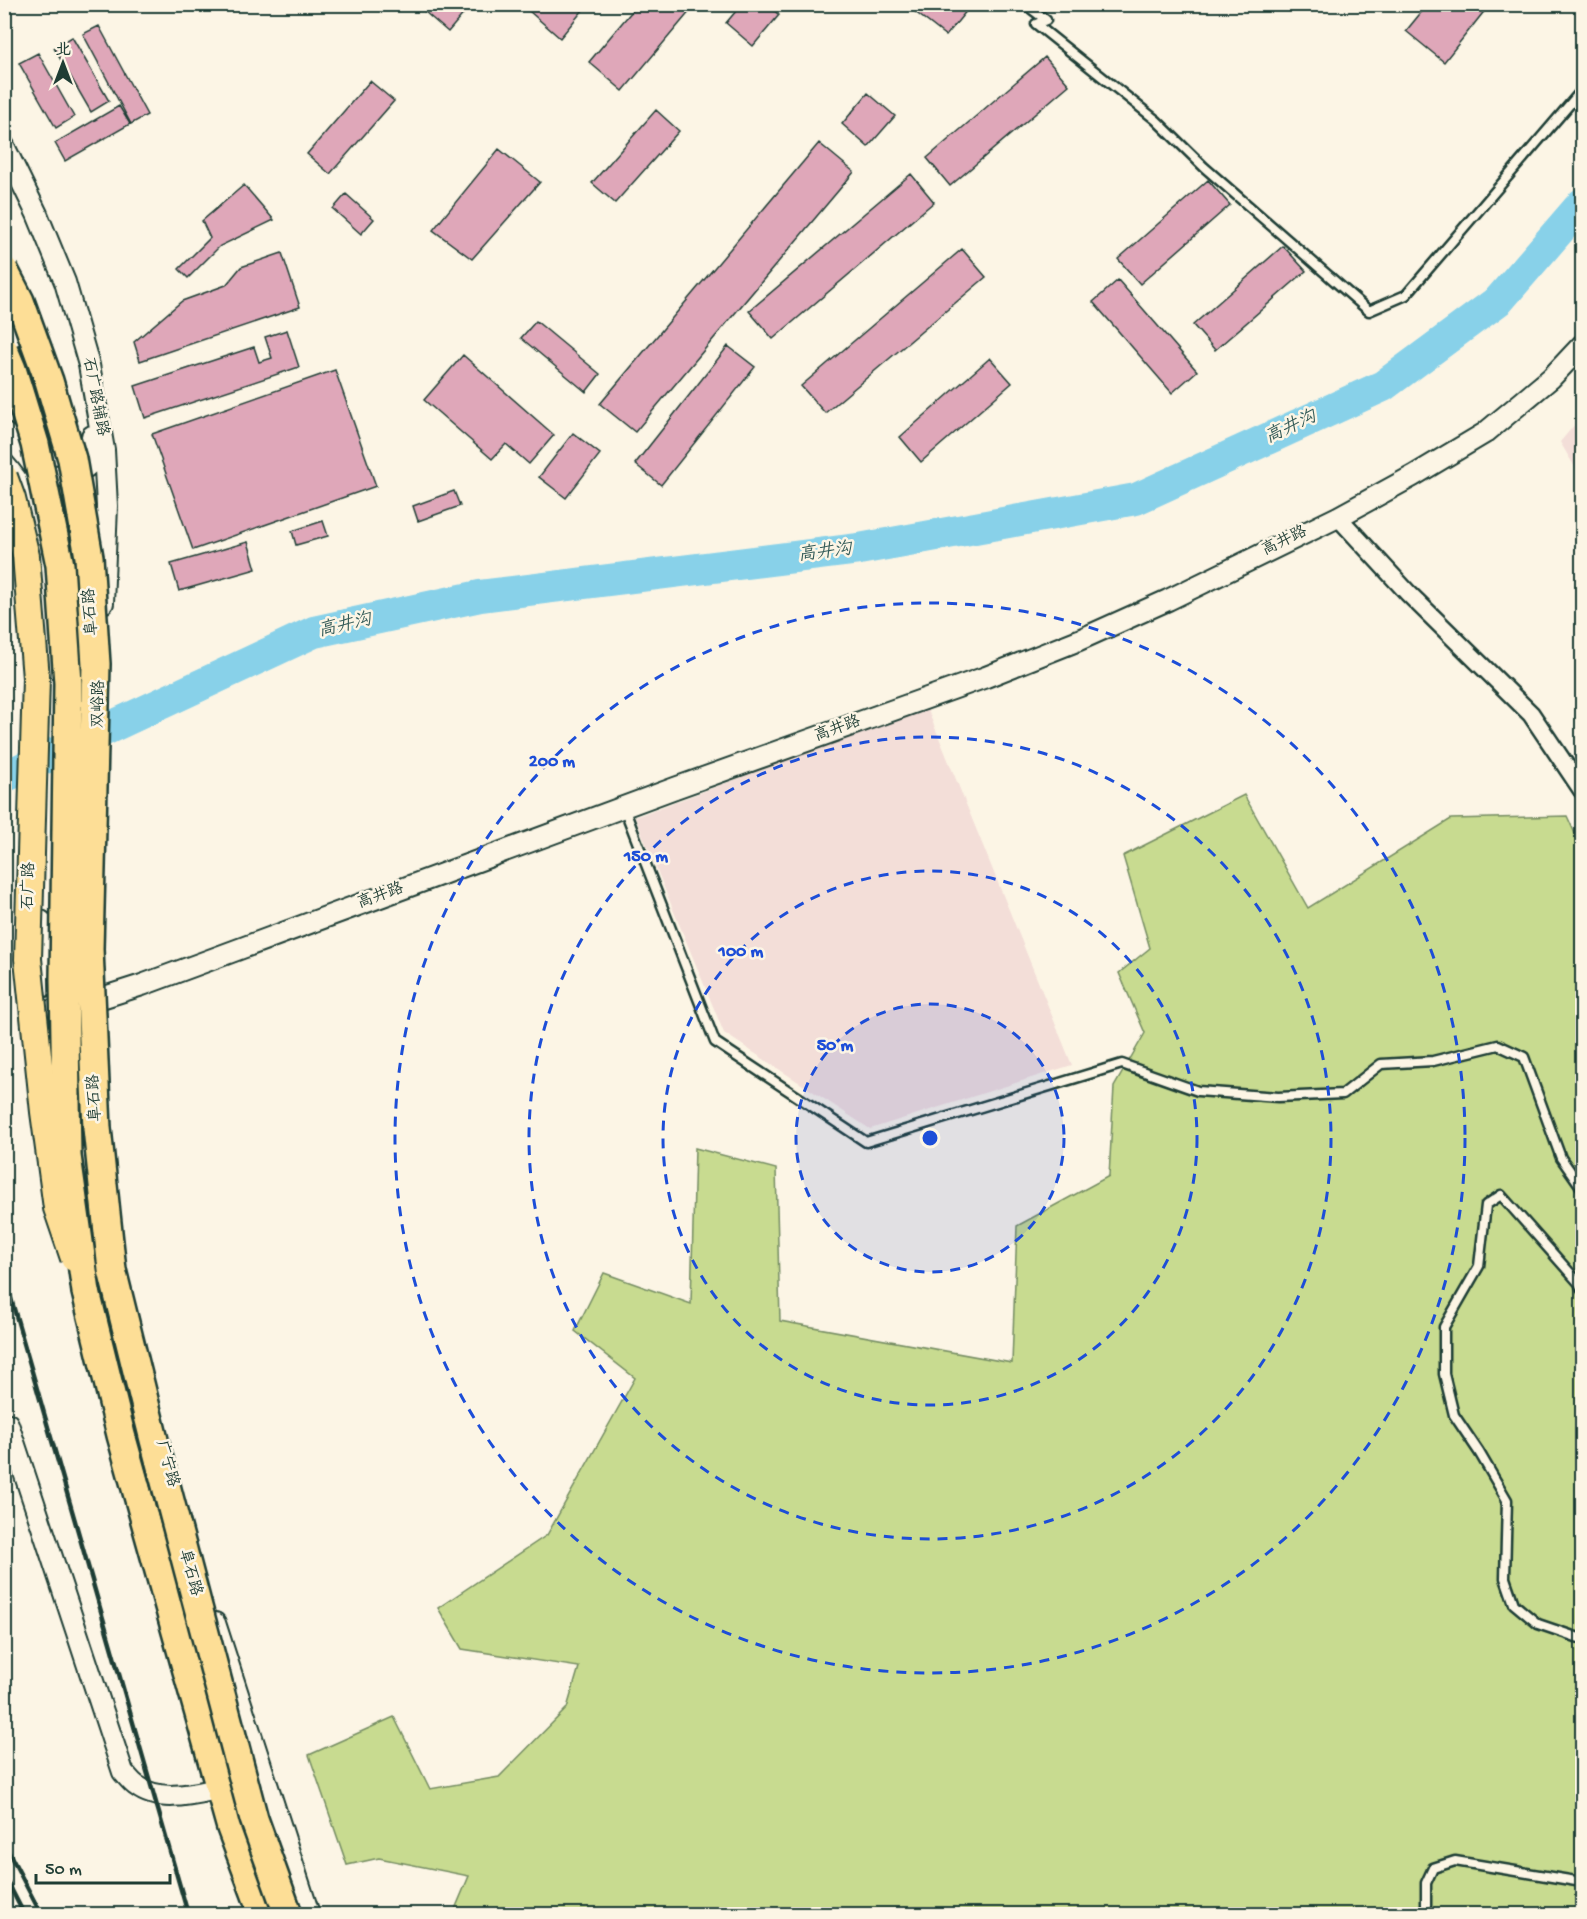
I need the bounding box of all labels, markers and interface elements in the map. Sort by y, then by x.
north arrow [33,33,93,93]
text: 北 [55,41,71,61]
street label: 石广路辅路 [77,356,113,438]
water label: 高井沟 [1262,405,1322,449]
street label: 高井路 [1258,521,1311,561]
water label: 高井沟 [797,538,855,567]
street label: 阜石路 [79,587,103,637]
water label: 高井沟 [316,608,376,642]
street label: 双峪路 [88,680,110,728]
street label: 高井路 [812,711,864,747]
text: 200 m [529,752,575,773]
text: 150 m [623,847,668,868]
street label: 石广路 [18,862,40,910]
street label: 高井路 [355,878,407,914]
text: 100 m [718,942,764,963]
text: 50 m [817,1036,854,1057]
street label: 阜石路 [83,1074,107,1123]
centre of rings [920,1128,940,1148]
street label: 广宁路 [151,1438,183,1490]
street label: 阜石路 [174,1547,206,1599]
scale bar [36,1847,170,1885]
text: 50 m [45,1860,82,1881]

